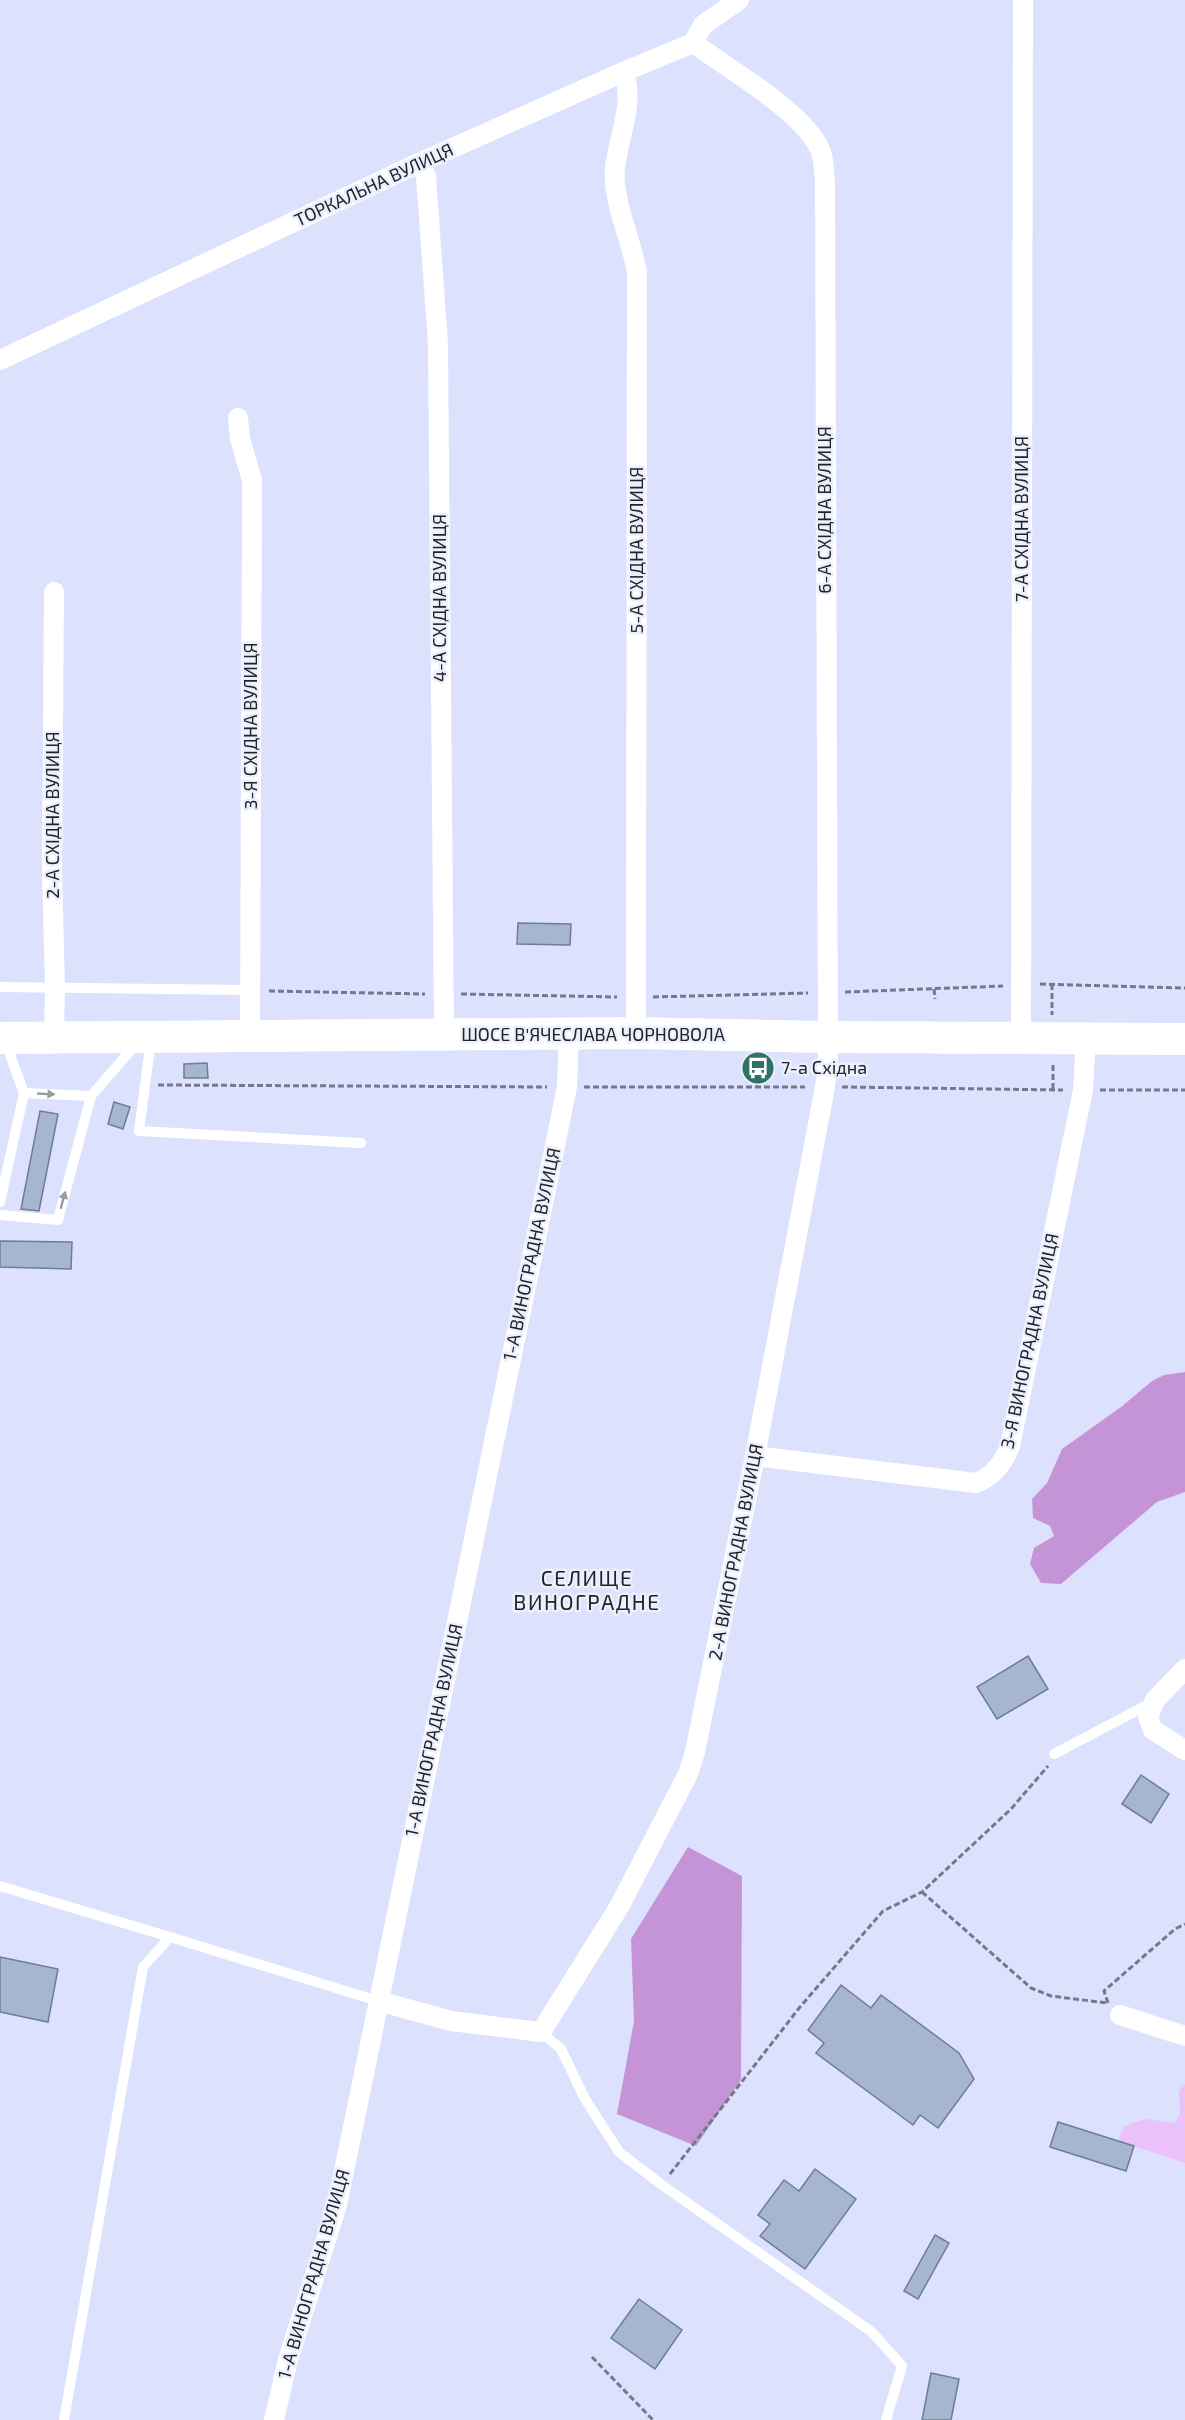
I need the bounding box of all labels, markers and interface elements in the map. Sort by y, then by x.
street label: ТОРКАЛЬНА ВУЛИЦЯ [291,138,456,231]
street label: 6-А СХІДНА ВУЛИЦЯ [813,426,835,594]
street label: 7-А СХІДНА ВУЛИЦЯ [1010,436,1032,602]
street label: 5-А СХІДНА ВУЛИЦЯ [625,467,647,633]
street label: 4-А СХІДНА ВУЛИЦЯ [428,514,450,682]
street label: 3-Я СХІДНА ВУЛИЦЯ [239,643,261,810]
street label: 2-А СХІДНА ВУЛИЦЯ [41,731,63,899]
street label: ШОСЕ В'ЯЧЕСЛАВА ЧОРНОВОЛА [461,1023,726,1045]
bus stop icon: 7-а Східна [740,1050,776,1086]
place label: 7-а Східна [781,1056,867,1078]
one-way arrow [36,1089,55,1098]
street label: 1-А ВИНОГРАДНА ВУЛИЦЯ [498,1145,564,1362]
one-way arrow [59,1190,69,1209]
street label: 3-Я ВИНОГРАДНА ВУЛИЦЯ [995,1231,1063,1451]
street label: 2-А ВИНОГРАДНА ВУЛИЦЯ [703,1442,767,1662]
district label: СЕЛИЩЕ ВИНОГРАДНЕ [513,1565,661,1614]
street label: 1-А ВИНОГРАДНА ВУЛИЦЯ [400,1621,466,1838]
street label: 1-А ВИНОГРАДНА ВУЛИЦЯ [273,2166,354,2381]

